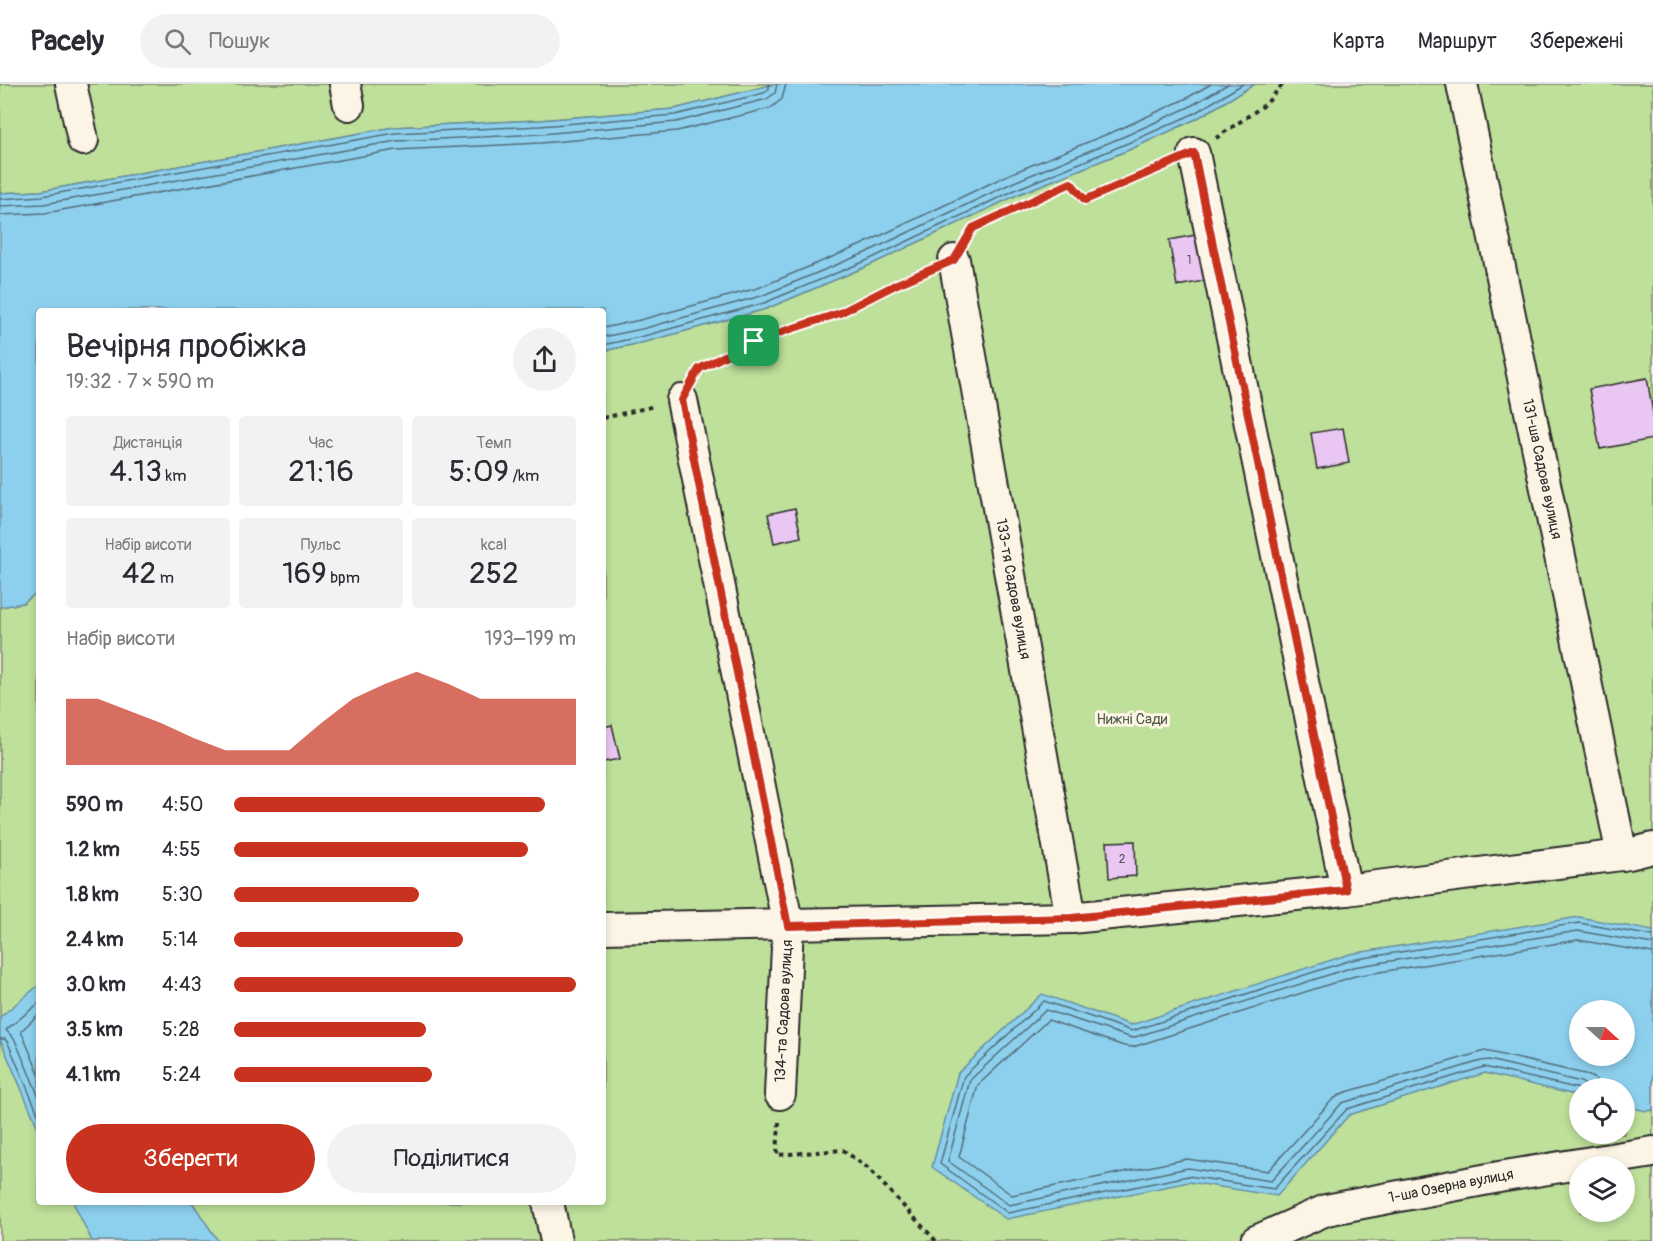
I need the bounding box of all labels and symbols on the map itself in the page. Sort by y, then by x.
house number: 1 [1187,253,1191,268]
pin [728,315,779,366]
street label: 131-ша Садова вулиця [1518,397,1566,541]
street label: 133-тя Садова вулиця [991,517,1035,661]
park label: Нижні Сади [1096,710,1168,729]
house number: 2 [1119,852,1126,867]
street label: 134-та Садова вулиця [771,939,797,1083]
north arrow [1569,1000,1635,1066]
street label: 1-ша Озерна вулиця [1387,1165,1515,1207]

